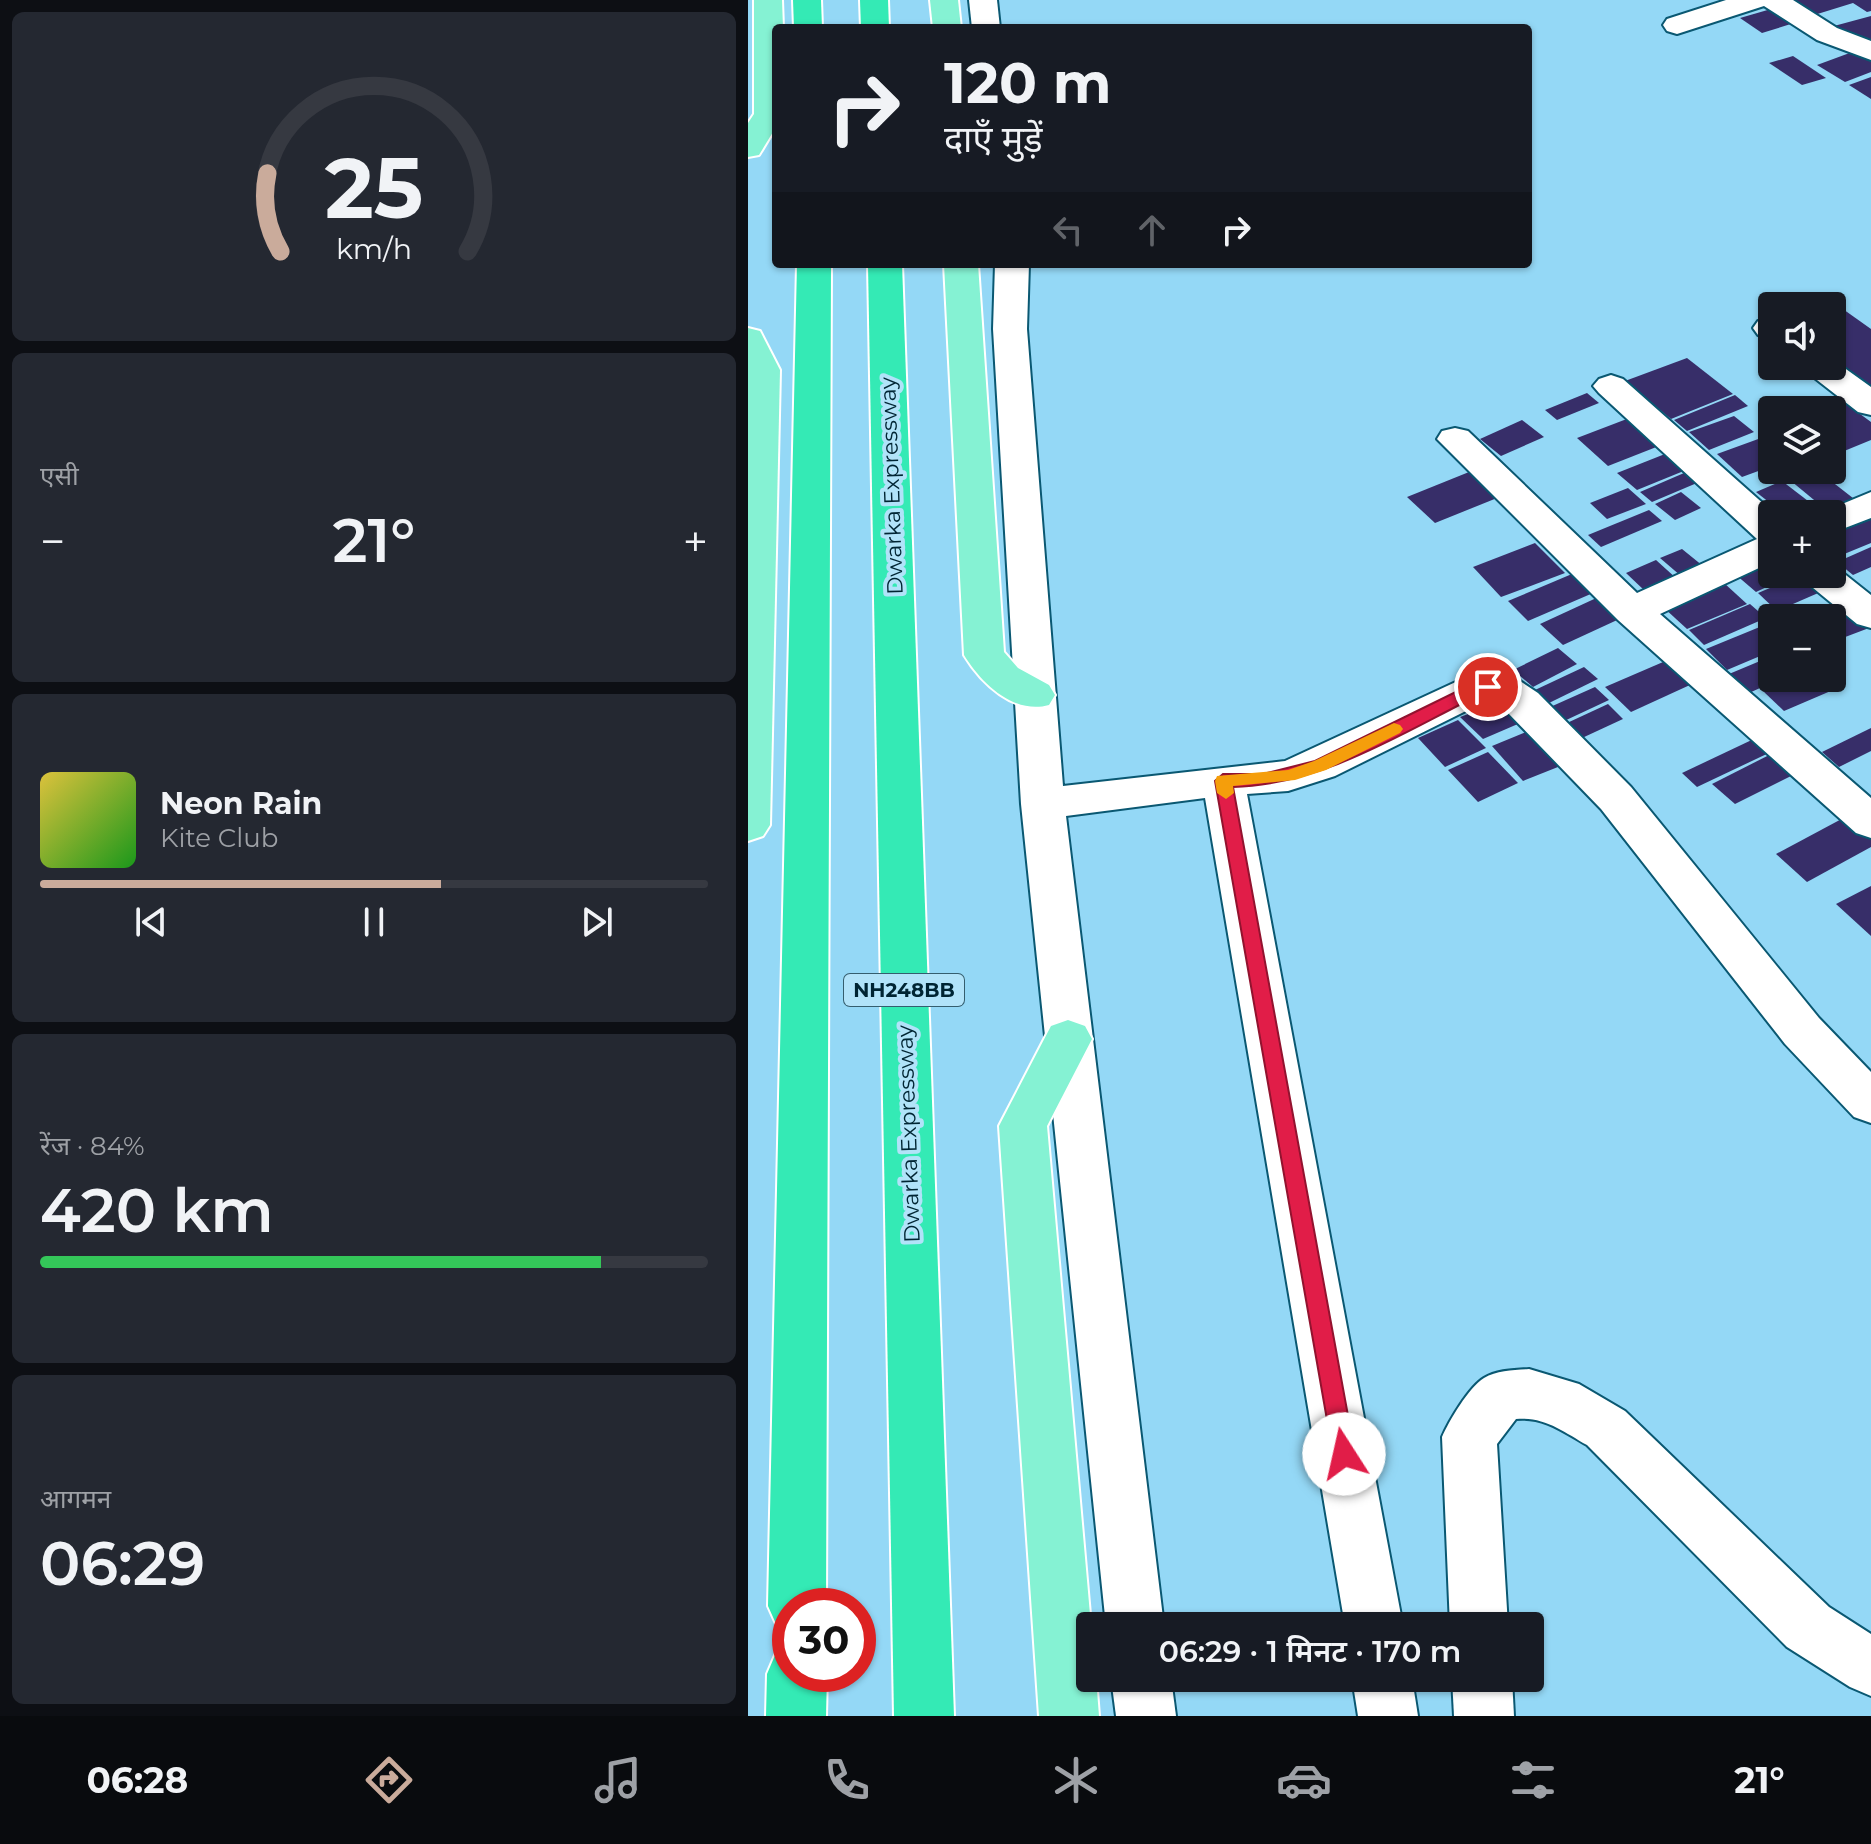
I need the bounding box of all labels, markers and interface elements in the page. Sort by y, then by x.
text: 120 m [944,49,1112,117]
icon: right [812,56,916,160]
text: दाएँ मुड़ें [944,117,1043,161]
text: 25 [325,137,423,239]
icon: left [1046,208,1090,252]
icon: ahead [1130,208,1174,252]
icon: right [1214,208,1258,252]
text: km/h [336,232,412,267]
map controls [1758,292,1846,692]
button: sound [1758,292,1846,380]
street label: Dwarka Expressway [874,377,909,595]
button: layers [1758,396,1846,484]
text: एसी [40,460,79,492]
button: + [1758,500,1846,588]
text: 21° [333,504,415,577]
text: − [40,514,65,568]
text: + [683,514,708,568]
button: − [1758,604,1846,692]
pin [1454,653,1522,721]
icon: arrive [1466,665,1510,709]
text: Neon Rain [160,785,322,822]
text: Kite Club [160,822,278,854]
icon: previous [129,900,173,944]
icon: pause [352,900,396,944]
icon: next [575,900,619,944]
road number: NH248BB [844,974,964,1006]
street label: Dwarka Expressway [891,1025,926,1243]
text: रेंज · 84% [40,1130,145,1162]
text: 420 km [40,1174,274,1247]
position arrow [1302,1412,1386,1496]
text: आगमन [40,1483,111,1515]
text: 06:29 [40,1527,205,1600]
speed limit sign: 30 [772,1588,876,1692]
text: 06:29 · 1 मिनट · 170 m [1159,1633,1461,1670]
icon: directions [361,1752,417,1808]
icon: music [590,1752,646,1808]
icon: phone [819,1752,875,1808]
icon: climate [1048,1752,1104,1808]
icon: car [1276,1752,1332,1808]
icon: filters [1505,1752,1561,1808]
text: 06:28 [86,1758,188,1802]
text: 21° [1734,1758,1785,1802]

